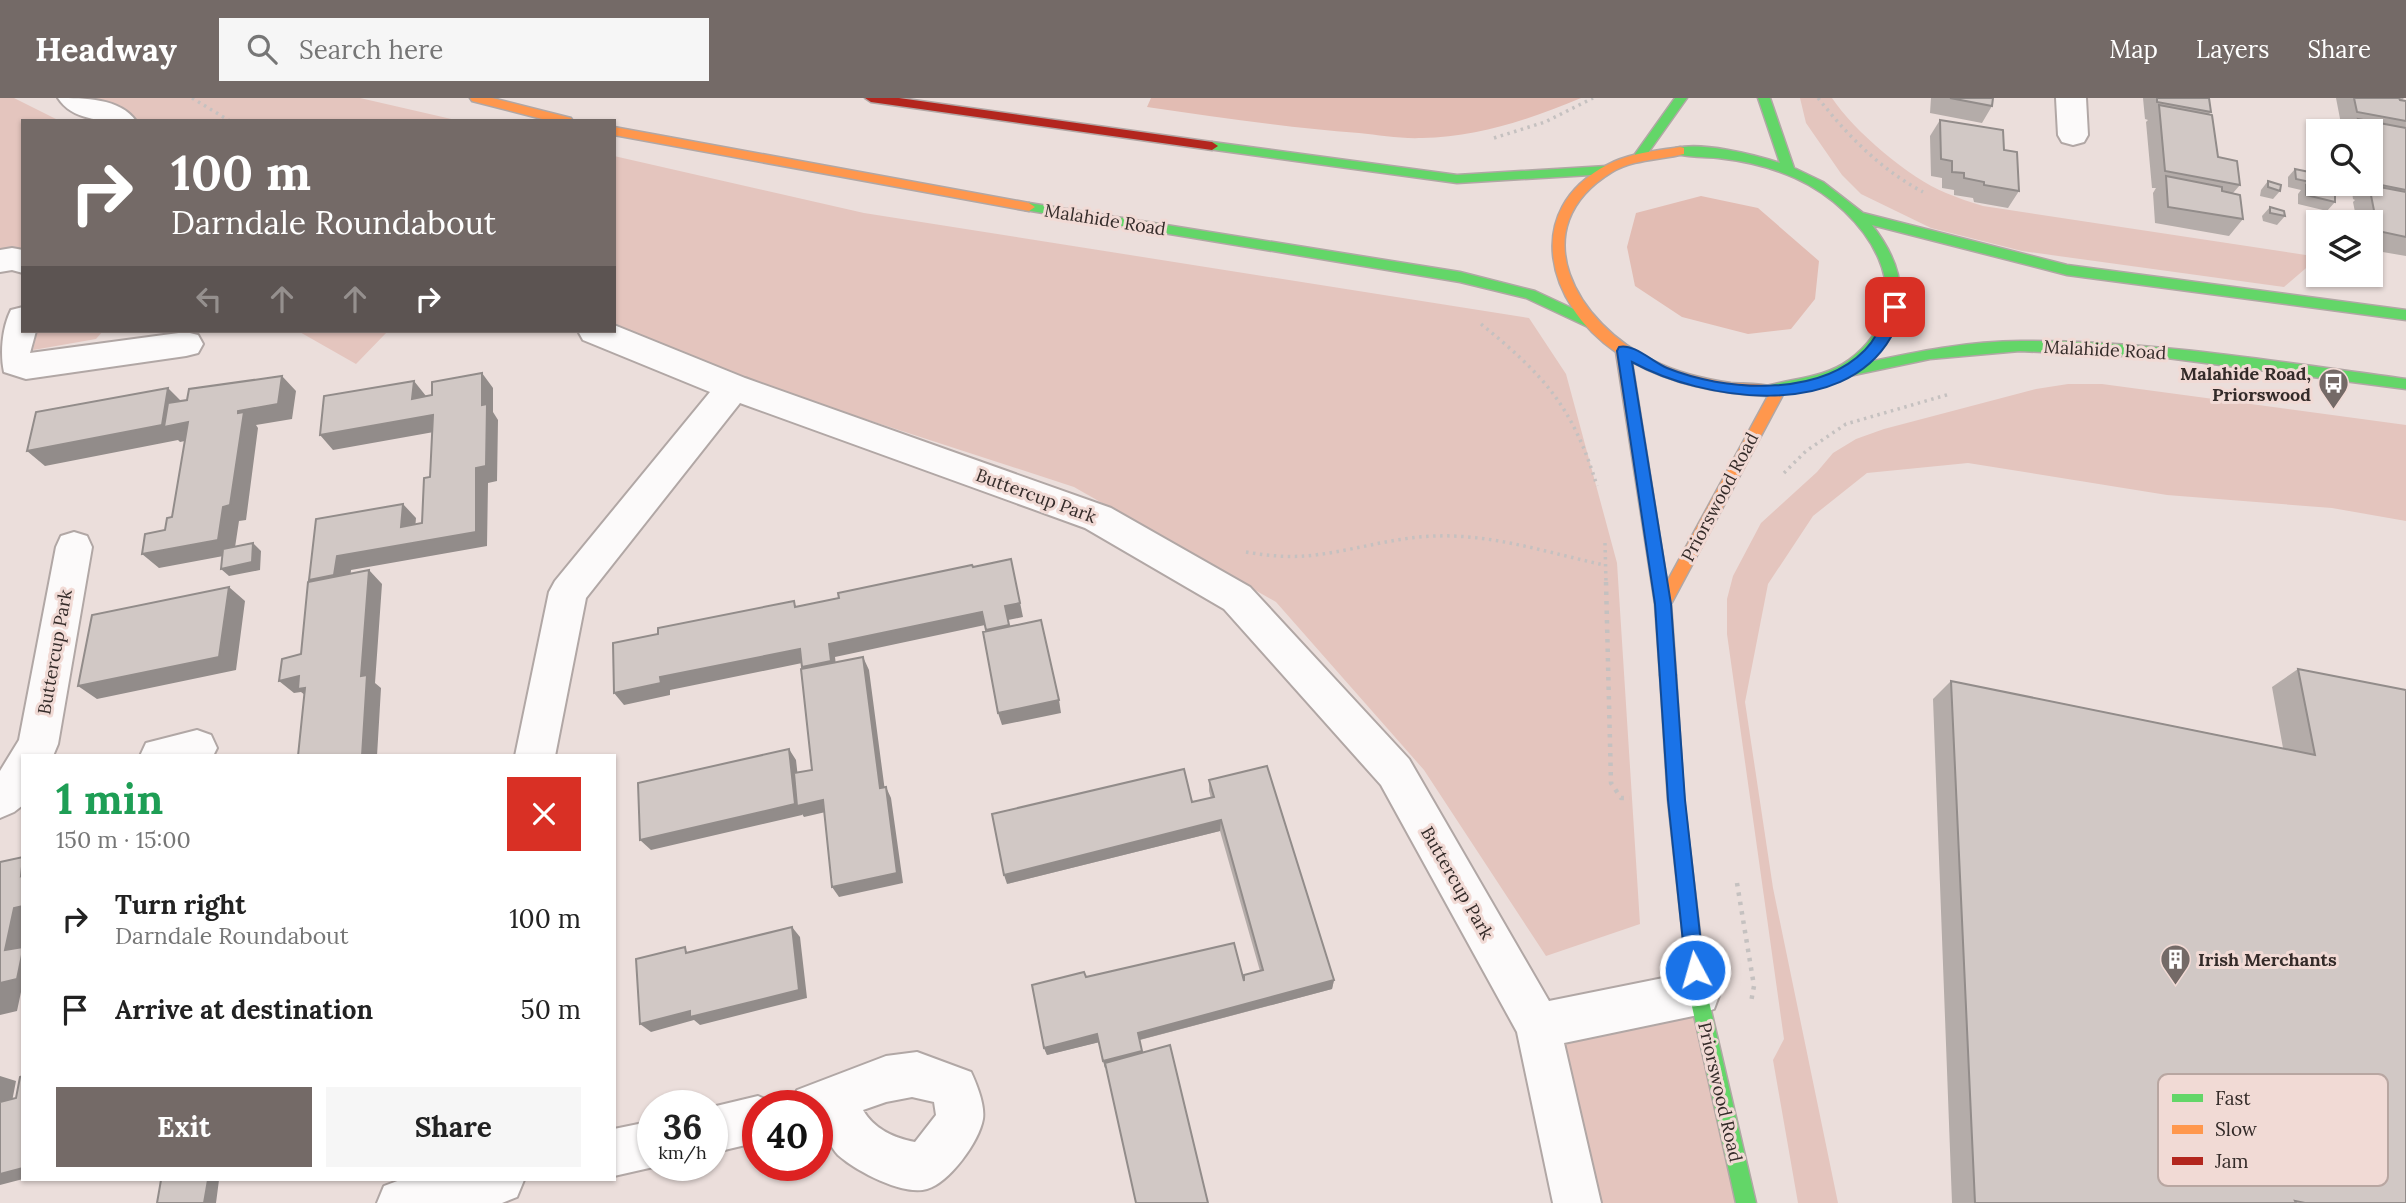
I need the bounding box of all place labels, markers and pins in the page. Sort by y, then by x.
pin [1865,277,1925,337]
place label: Malahide Road, Priorswood [2180,362,2311,406]
bus stop icon: Malahide Road, Priorswood [2317,367,2351,411]
building icon: Irish Merchants [2158,943,2192,987]
place label: Irish Merchants [2198,948,2337,971]

